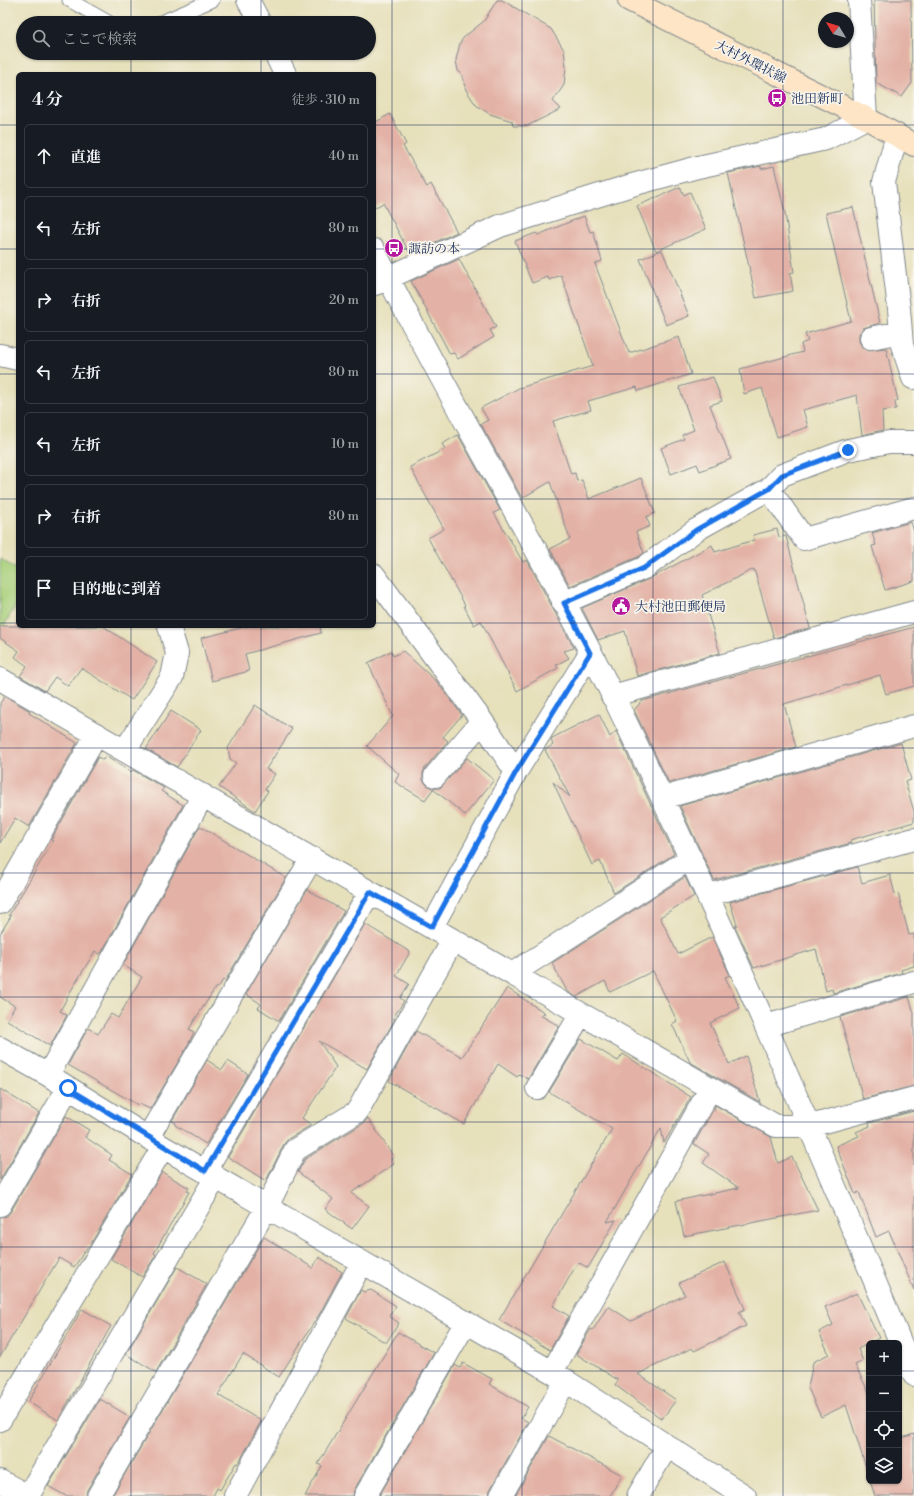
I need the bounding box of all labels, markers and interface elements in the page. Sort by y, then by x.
north arrow [818,12,854,48]
search box [16,16,376,60]
icon: search [30,27,52,49]
text: ここで検索 [62,30,137,49]
street label: 大村外環状線 [712,37,789,87]
bus stop icon: 池田新町 [766,87,788,109]
text: 4 分 [32,89,63,111]
place label: 池田新町 [791,91,843,107]
text: 徒歩 · 310 m [292,92,360,108]
icon: ahead [33,145,55,167]
text: 直進 [71,148,101,167]
text: 40 m [329,148,359,164]
icon: left [33,217,55,239]
text: 左折 [71,220,101,239]
text: 80 m [328,220,359,236]
bus stop icon: 諏訪の本 [383,237,405,259]
place label: 諏訪の本 [408,241,460,257]
icon: right [33,289,55,311]
text: 右折 [71,292,101,311]
text: 20 m [329,292,359,308]
icon: left [33,361,55,383]
text: 左折 [71,364,101,383]
text: 80 m [328,364,359,380]
icon: left [33,433,55,455]
text: 左折 [71,436,101,455]
text: 10 m [331,436,359,452]
route end [839,441,857,459]
icon: right [33,505,55,527]
text: 右折 [71,508,101,527]
text: 80 m [328,508,359,524]
icon: arrive [33,577,55,599]
text: 目的地に到着 [71,580,161,599]
public building icon: 大村池田郵便局 [610,595,632,617]
place label: 大村池田郵便局 [635,599,726,615]
route start [59,1079,77,1097]
map controls [866,1340,902,1484]
button: + [866,1340,902,1376]
button: − [866,1376,902,1412]
button: locate [866,1412,902,1448]
button: layers [866,1448,902,1484]

